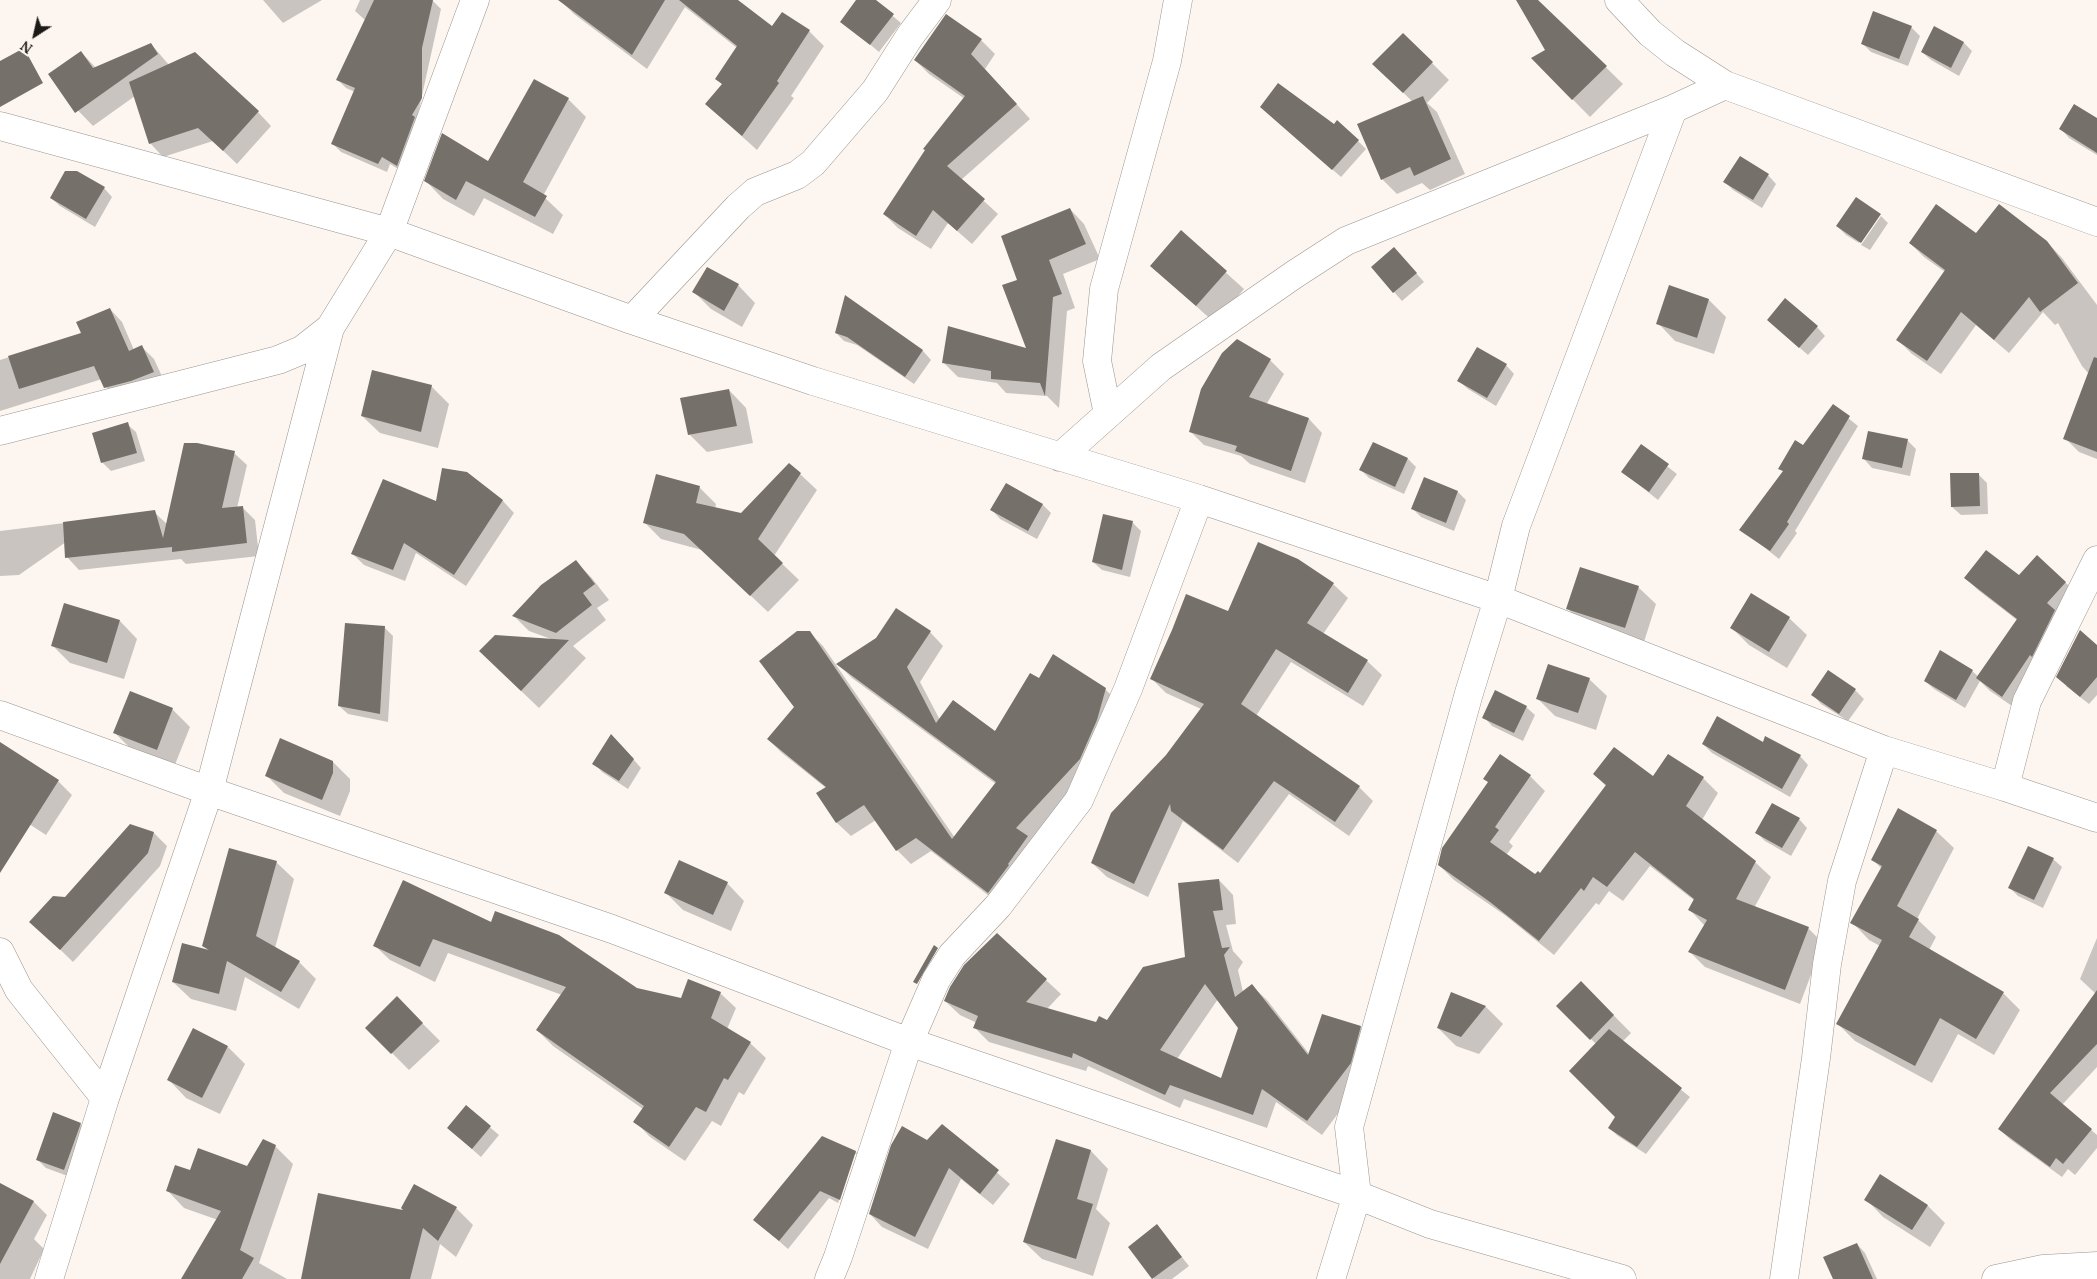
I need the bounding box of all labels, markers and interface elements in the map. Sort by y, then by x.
north arrow [10,10,60,60]
text: N [16,37,36,59]

